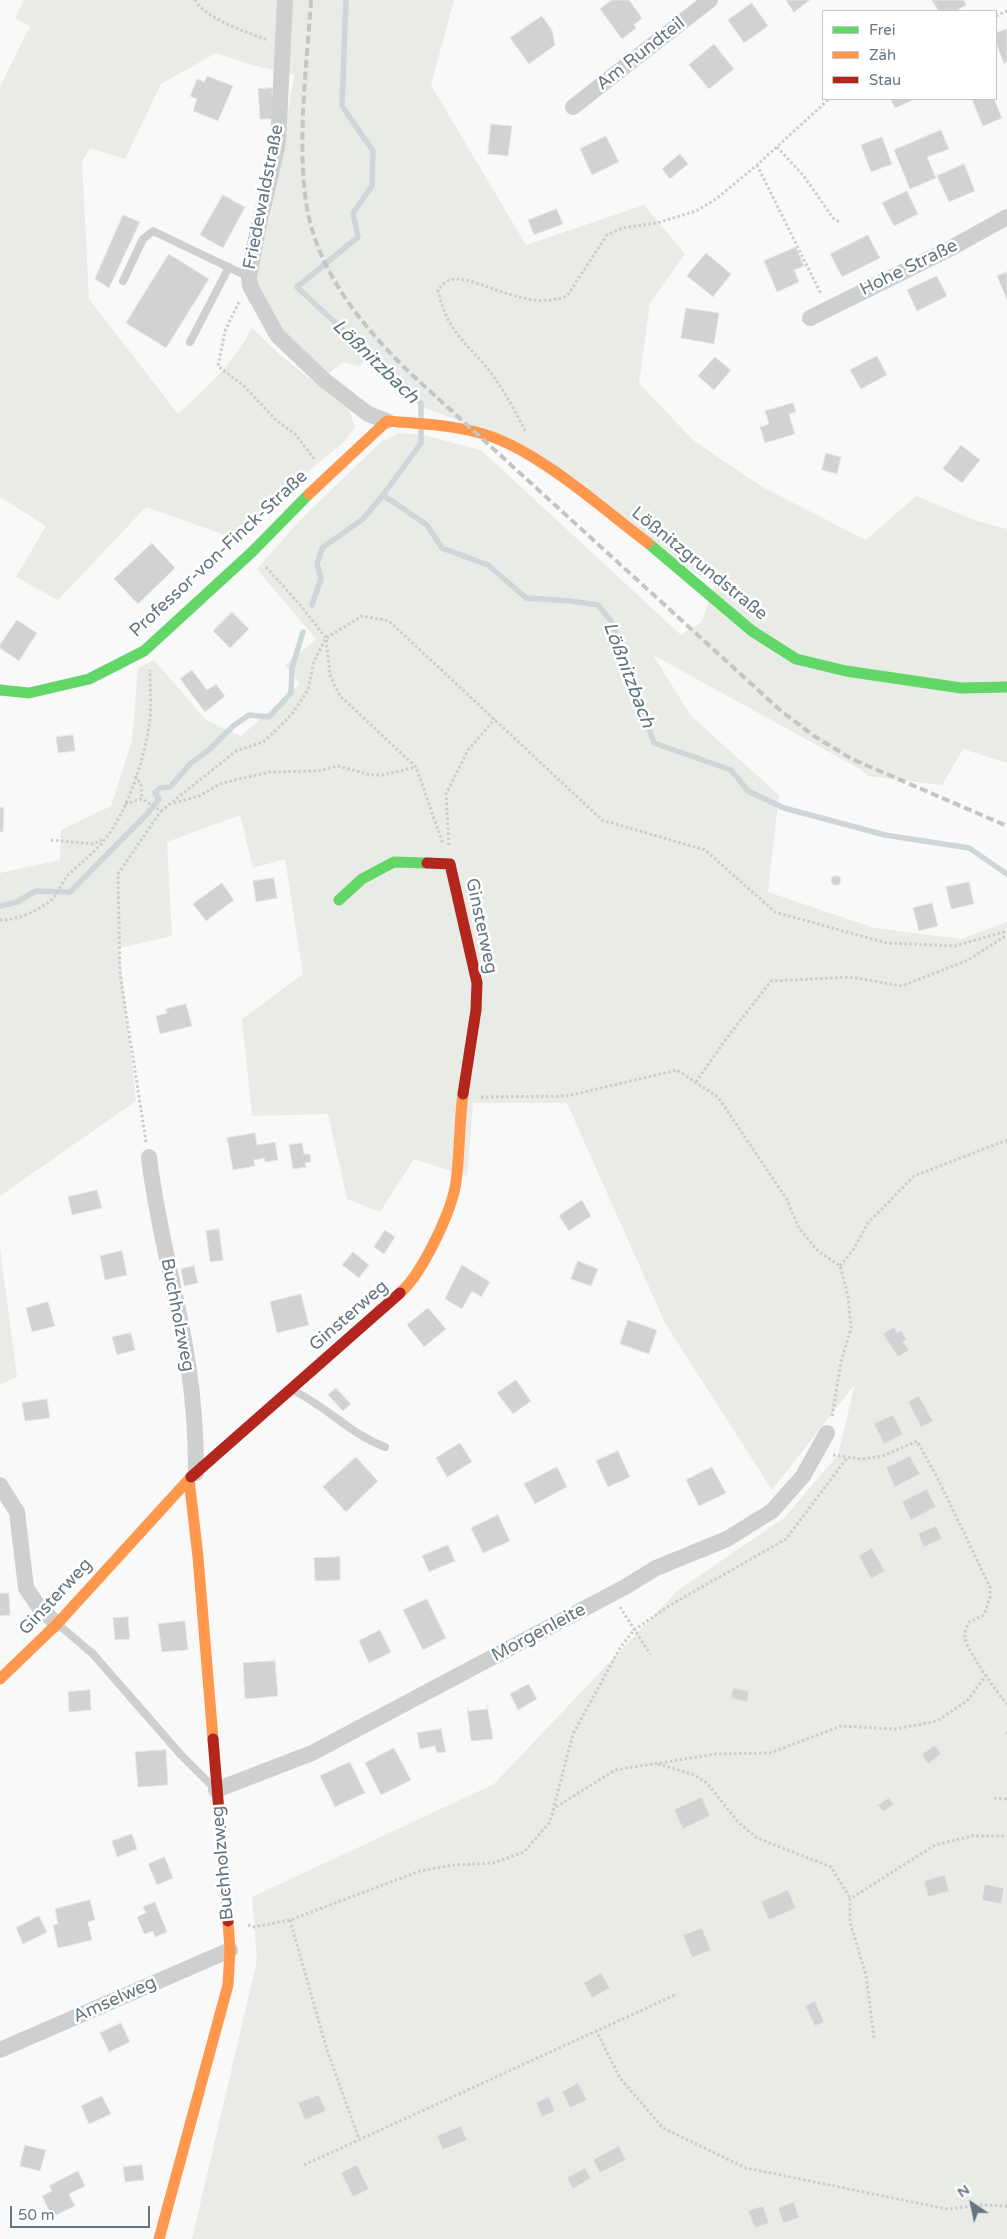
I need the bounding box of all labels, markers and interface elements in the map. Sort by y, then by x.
legend [822,10,997,100]
street label: Am Rundteil [592,13,690,95]
text: Frei [869,21,895,39]
text: Zäh [869,46,896,64]
text: Stau [869,71,901,89]
street label: Friedewaldstraße [239,123,289,271]
street label: Hohe Straße [857,235,961,301]
water label: Lößnitzbach [327,315,423,409]
street label: Professor-von-Finck-Straße [126,466,312,642]
street label: Lößnitzgrundstraße [627,503,771,625]
water label: Lößnitzbach [597,619,659,731]
street label: Ginsterweg [460,876,502,976]
street label: Buchholzweg [155,1257,199,1373]
street label: Ginsterweg [305,1276,393,1356]
street label: Ginsterweg [15,1554,97,1640]
street label: Morgenleite [488,1599,590,1667]
street label: Buchholzweg [207,1805,239,1921]
street label: Amselweg [70,1972,160,2028]
north arrow [947,2179,997,2229]
text: N [954,2181,973,2201]
scale bar [12,2196,152,2228]
text: 50 m [18,2206,55,2224]

